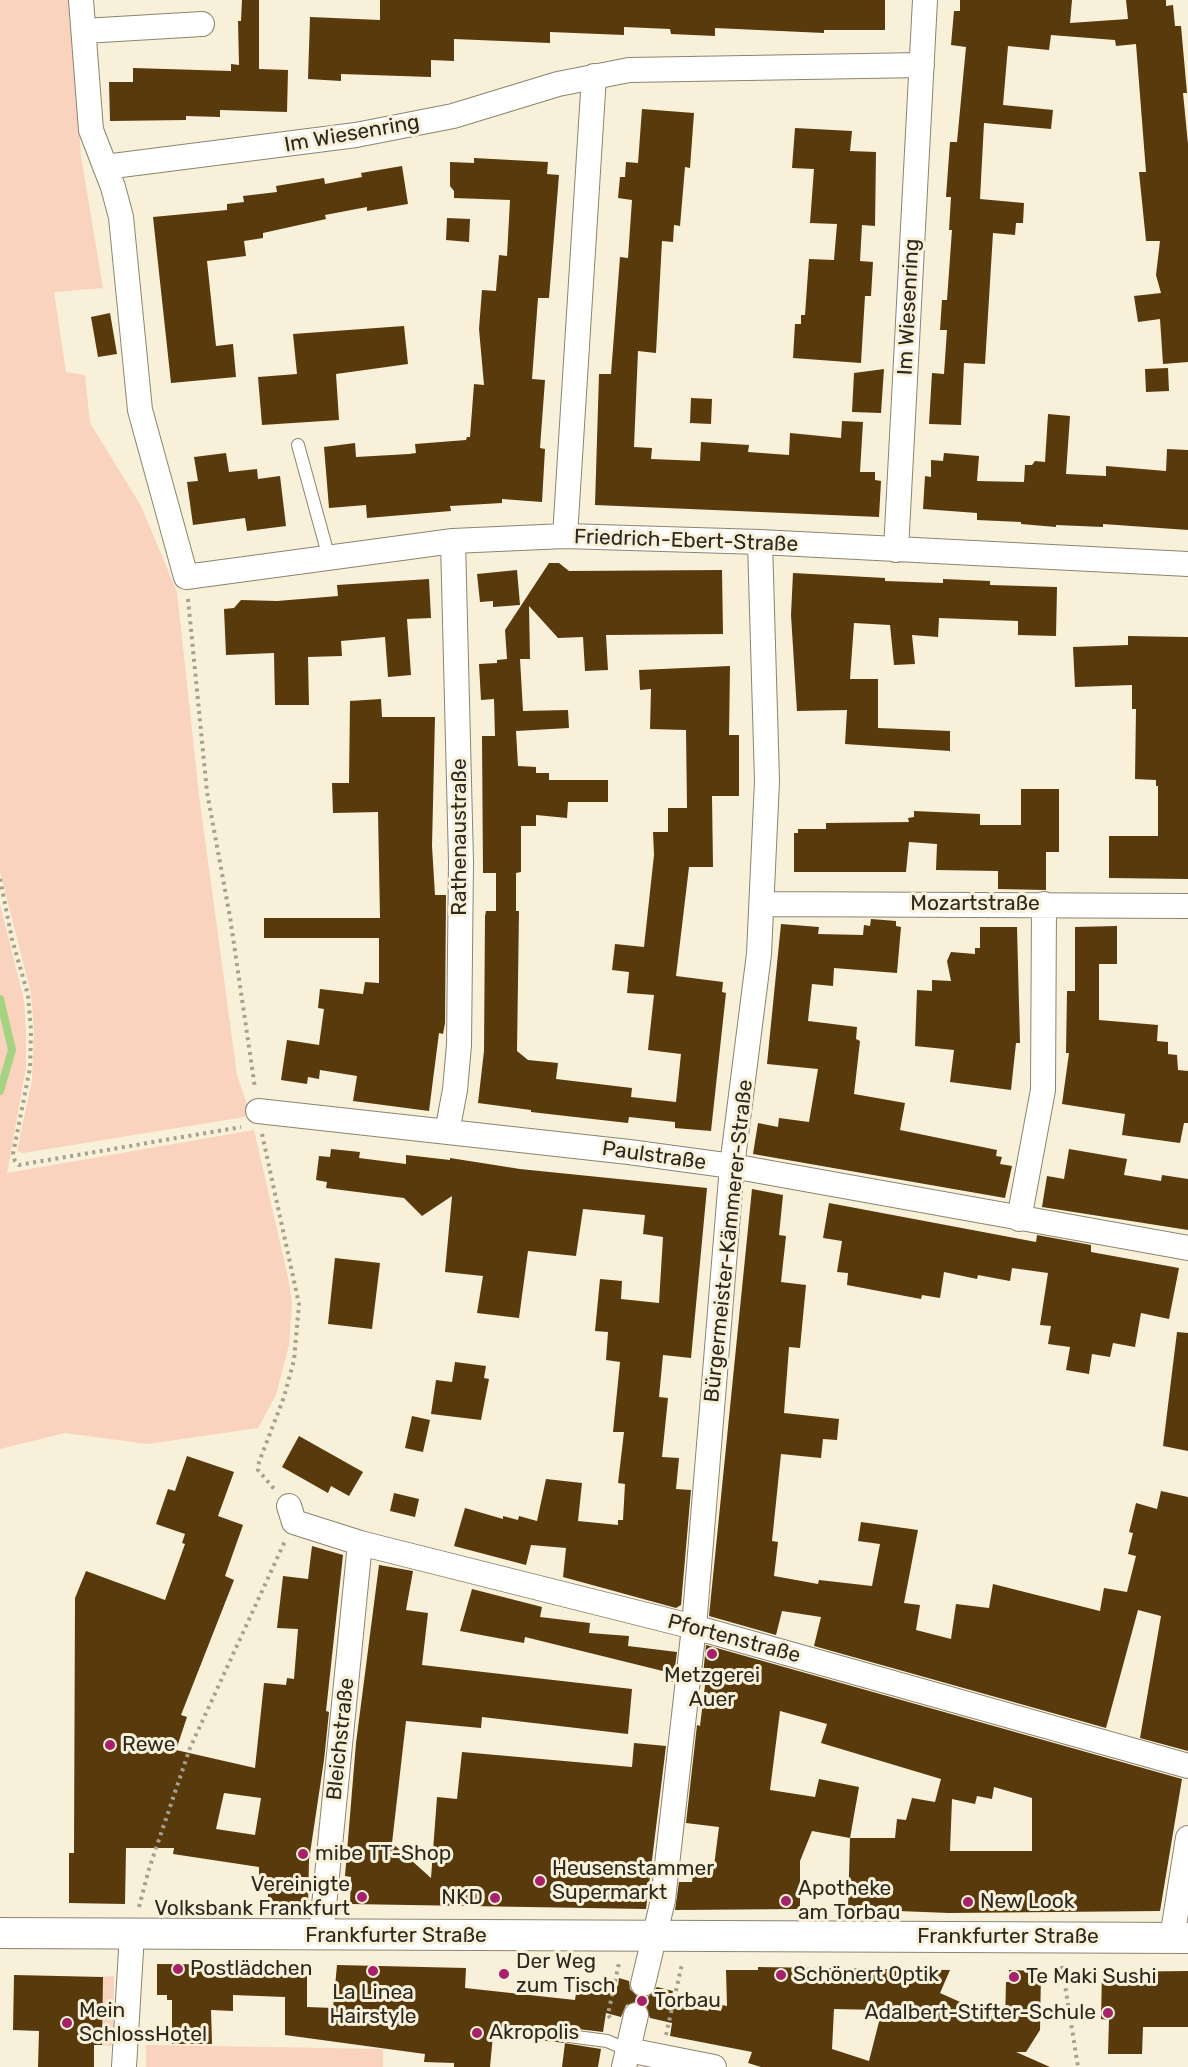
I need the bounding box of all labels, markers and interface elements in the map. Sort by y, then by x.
street label: Im Wiesenring [282,110,422,158]
street label: Im Wiesenring [893,238,925,376]
street label: Friedrich-Ebert-Straße [573,524,799,558]
street label: Rathenaustraße [447,758,473,916]
street label: Mozartstraße [910,891,1040,917]
street label: Bürgermeister-Kämmerer-Straße [700,1078,758,1404]
street label: Paulstraße [600,1136,708,1176]
street label: Pfortenstraße [665,1609,803,1669]
marker: Metzgerei Auer [705,1647,719,1661]
place label: Metzgerei Auer [664,1663,760,1713]
street label: Bleichstraße [322,1677,360,1801]
place label: Rewe [122,1732,175,1758]
marker: Rewe [103,1738,117,1752]
place label: mibe TT-Shop [315,1841,451,1867]
marker: mibe TT-Shop [296,1847,310,1861]
place label: Heusenstammer Supermarkt [552,1856,714,1906]
place label: Vereinigte Volksbank Frankfurt [154,1872,350,1922]
marker: Heusenstammer Supermarkt [533,1874,547,1888]
place label: Apotheke am Torbau [798,1876,900,1926]
place label: NKD [441,1885,483,1911]
place label: New Look [980,1889,1075,1915]
marker: Vereinigte Volksbank Frankfurt [355,1890,369,1904]
marker: NKD [488,1891,502,1905]
marker: Apotheke am Torbau [779,1894,793,1908]
marker: New Look [961,1895,975,1909]
street label: Frankfurter Straße [305,1923,487,1949]
street label: Frankfurter Straße [917,1924,1099,1950]
place label: Der Weg zum Tisch [516,1949,615,1999]
place label: Postlädchen [190,1956,312,1982]
marker: Postlädchen [171,1962,185,1976]
place label: Schönert Optik [793,1962,939,1988]
marker: La Linea Hairstyle [366,1964,380,1978]
place label: Te Maki Sushi [1026,1964,1157,1990]
marker: Der Weg zum Tisch [497,1967,511,1981]
marker: Schönert Optik [774,1968,788,1982]
marker: Te Maki Sushi [1007,1970,1021,1984]
place label: La Linea Hairstyle [329,1980,417,2030]
place label: Torbau [654,1988,721,2014]
marker: Torbau [635,1994,649,2008]
place label: Mein SchlossHotel [79,1998,207,2048]
place label: Adalbert-Stifter-Schule [865,2000,1096,2026]
marker: Adalbert-Stifter-Schule [1101,2006,1115,2020]
marker: Mein SchlossHotel [60,2016,74,2030]
place label: Akropolis [489,2020,579,2046]
marker: Akropolis [470,2026,484,2040]

